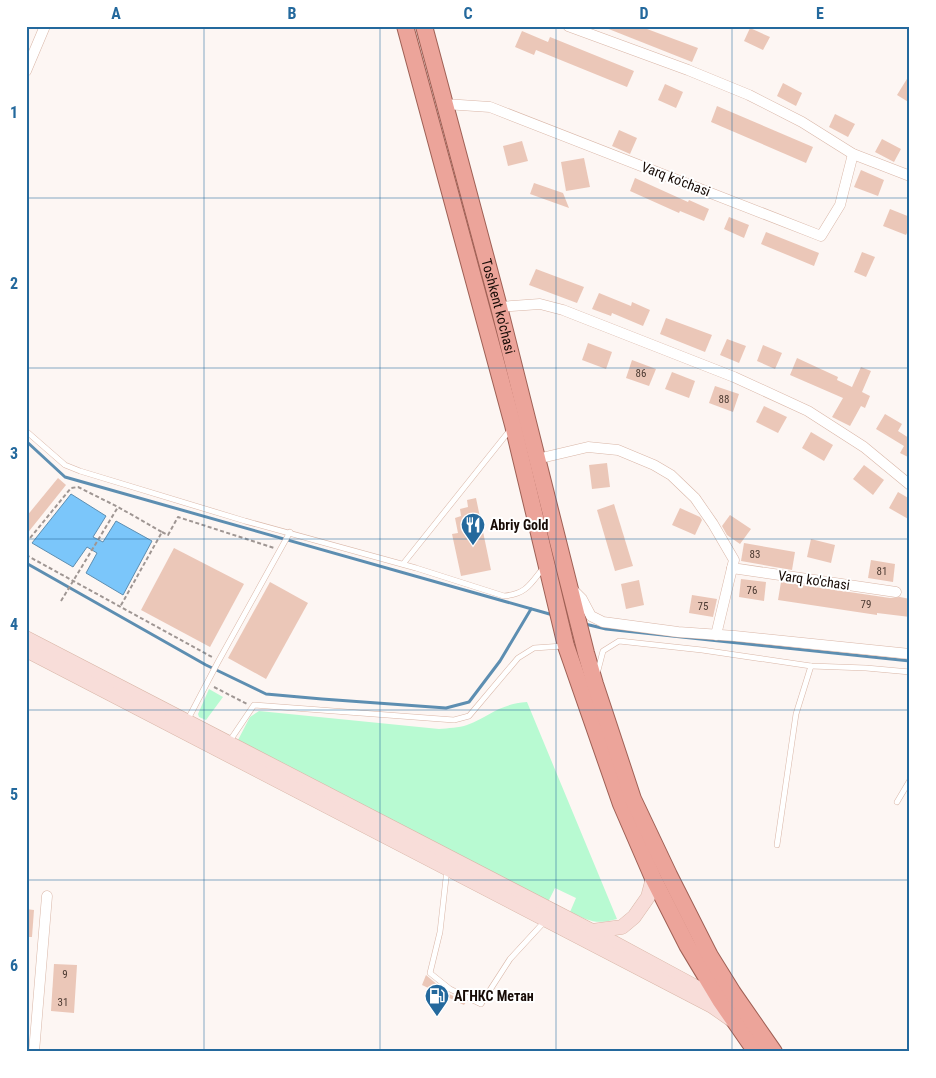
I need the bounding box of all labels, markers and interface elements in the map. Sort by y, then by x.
text: A [111,4,121,23]
text: B [288,4,297,23]
text: C [463,4,473,23]
text: D [639,4,649,23]
text: E [816,4,824,23]
text: 1 [10,103,18,122]
street label: Varq ko'chasi [639,159,713,199]
street label: Toshkent ko'chasi [478,257,518,356]
text: 2 [10,274,18,293]
house number: 86 [636,367,646,380]
house number: 88 [719,393,729,406]
text: 3 [10,444,18,463]
restaurant icon: Abriy Gold [460,512,486,546]
place label: Abriy Gold [490,517,549,533]
house number: 83 [750,548,760,561]
house number: 81 [877,565,887,578]
street label: Varq ko'chasi [777,567,851,593]
house number: 76 [747,584,757,597]
house number: 79 [861,598,871,611]
house number: 75 [698,600,708,613]
text: 4 [10,615,18,634]
text: 5 [10,785,18,804]
text: 6 [10,956,18,975]
house number: 9 [62,968,68,981]
fuel station icon: АГНКС Метан [424,983,450,1017]
place label: АГНКС Метан [454,988,534,1004]
house number: 31 [58,996,68,1009]

